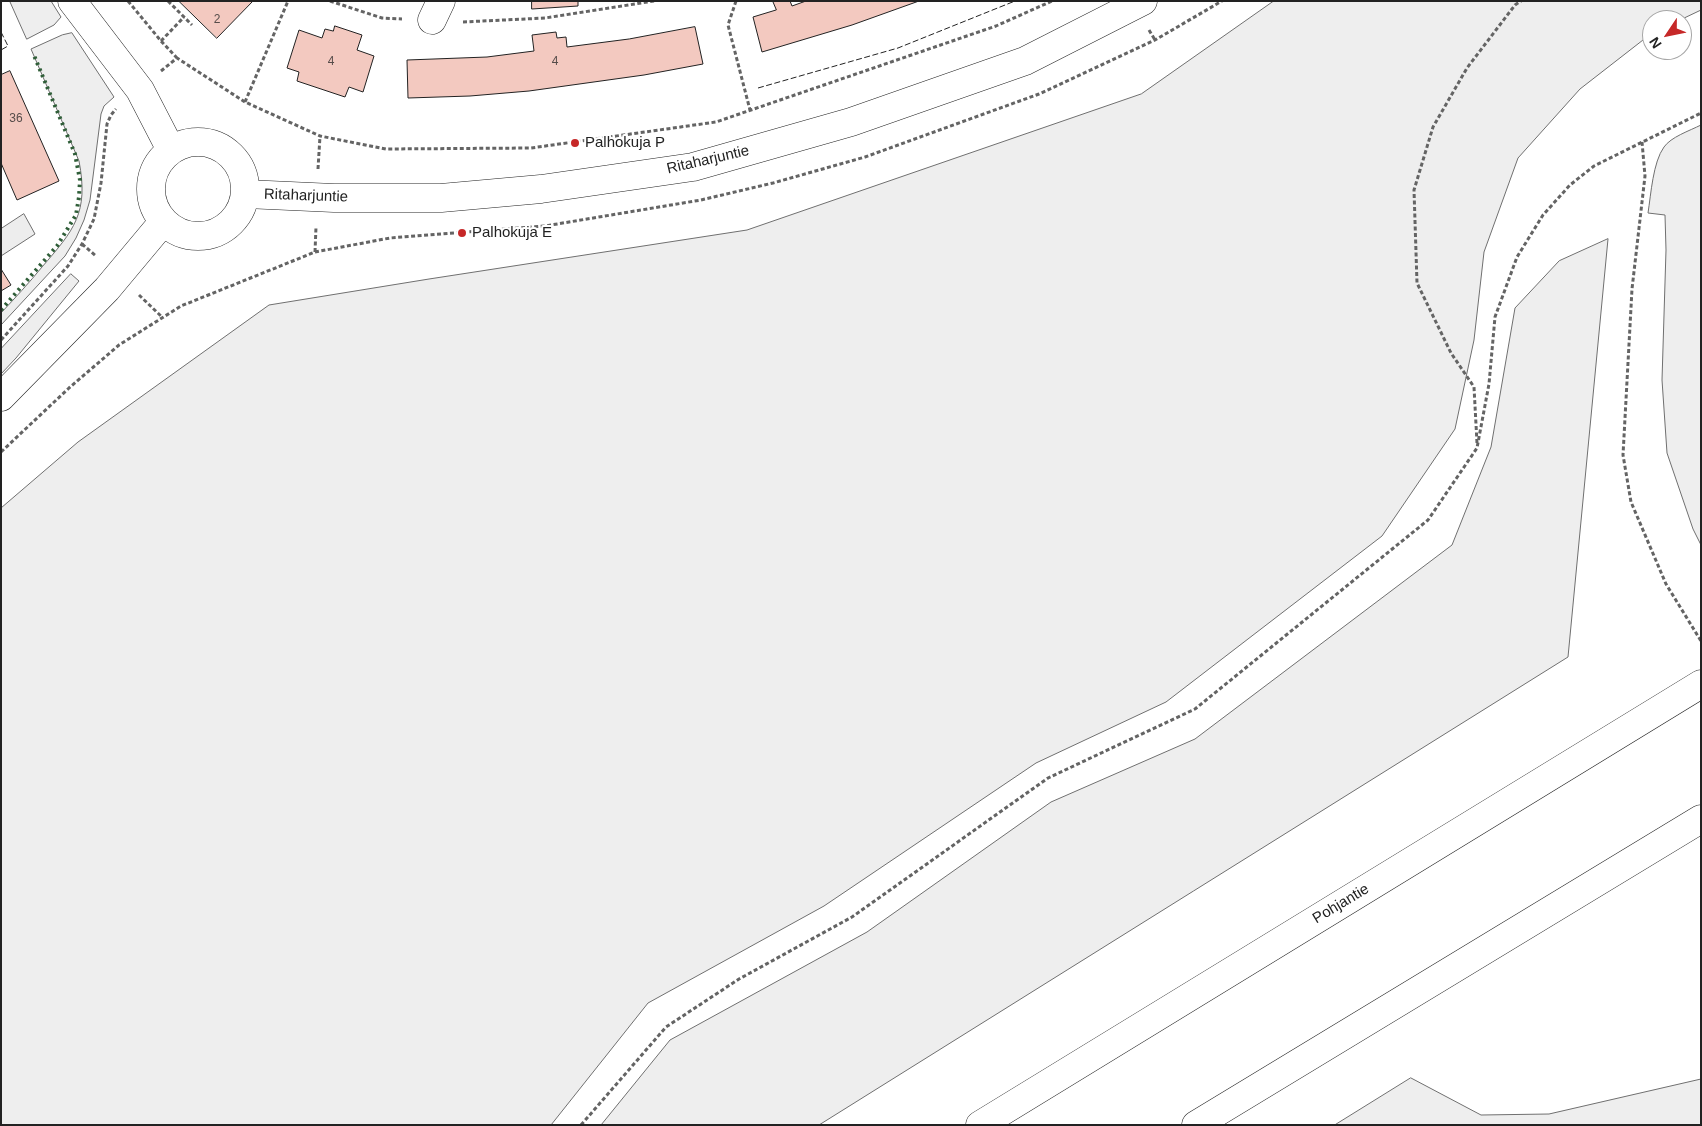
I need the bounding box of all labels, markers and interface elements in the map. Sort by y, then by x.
north arrow [1642,10,1692,60]
house number: 2 [214,13,220,27]
text: N [1646,34,1665,51]
house number: 4 [328,55,334,69]
house number: 4 [552,55,558,69]
house number: 36 [9,112,23,126]
place label: Palhokuja P [585,134,665,152]
marker: Palhokuja P [569,137,581,149]
street label: Ritaharjuntie [665,142,751,178]
street label: Ritaharjuntie [264,186,348,206]
place label: Palhokuja E [472,224,552,242]
marker: Palhokuja E [456,227,468,239]
street label: Pohjantie [1310,880,1372,928]

